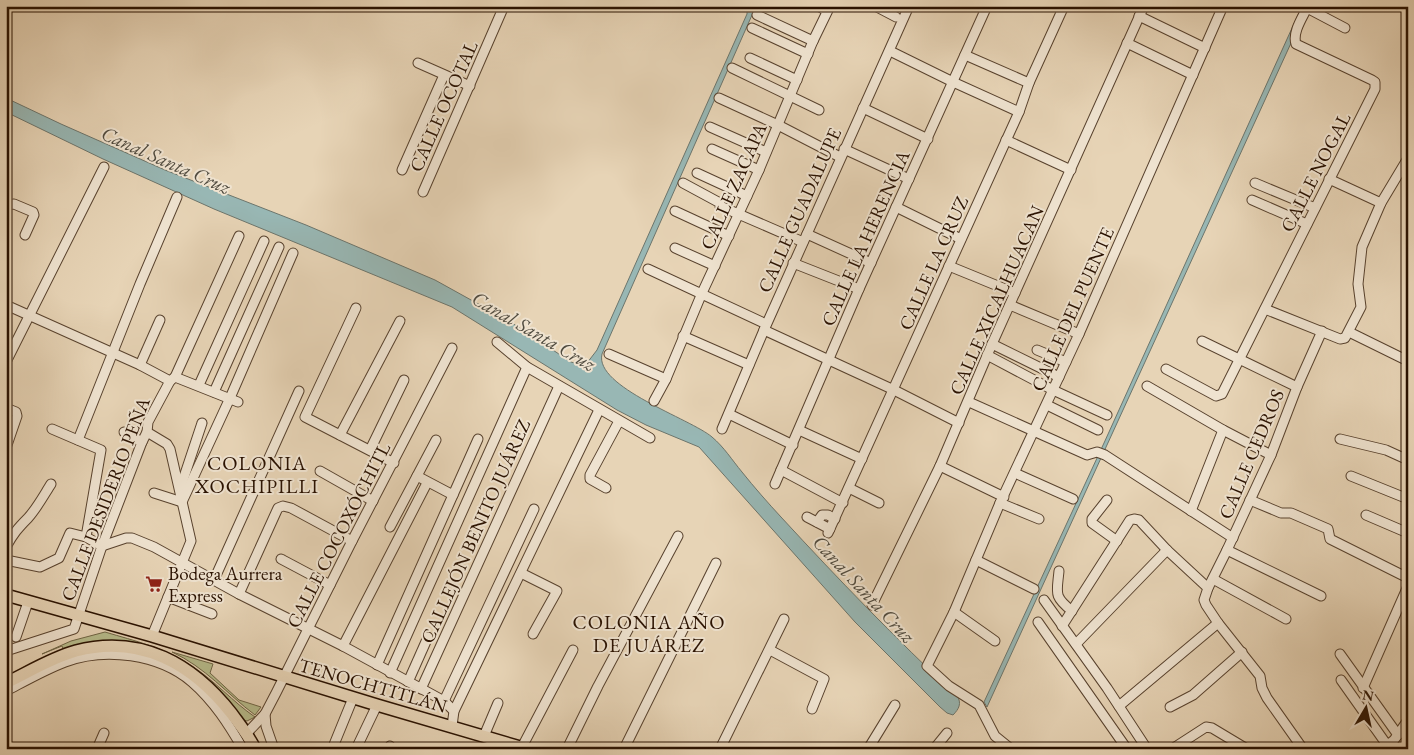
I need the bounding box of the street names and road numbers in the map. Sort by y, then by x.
street label: CALLE OCOTAL [403,37,484,176]
street label: CALLE NOGAL [1275,108,1356,236]
street label: CALLE ZACAPA [694,118,773,253]
street label: CALLE GUADALUPE [752,124,847,296]
street label: CALLE LA HERENCIA [815,146,916,330]
street label: CALLE LA CRUZ [893,192,974,334]
street label: CALLE XICALHUACAN [943,202,1049,399]
street label: CALLE DEL PUENTE [1025,223,1120,395]
street label: CALLE CEDROS [1213,385,1290,523]
street label: CALLE DESIDERIO PEÑA [55,393,156,605]
street label: CALLEJÓN BENITO JUÁREZ [415,415,536,647]
street label: CALLE COCOXÓCHITL [281,438,396,632]
street label: TENOCHTITLÁN [296,652,450,719]

